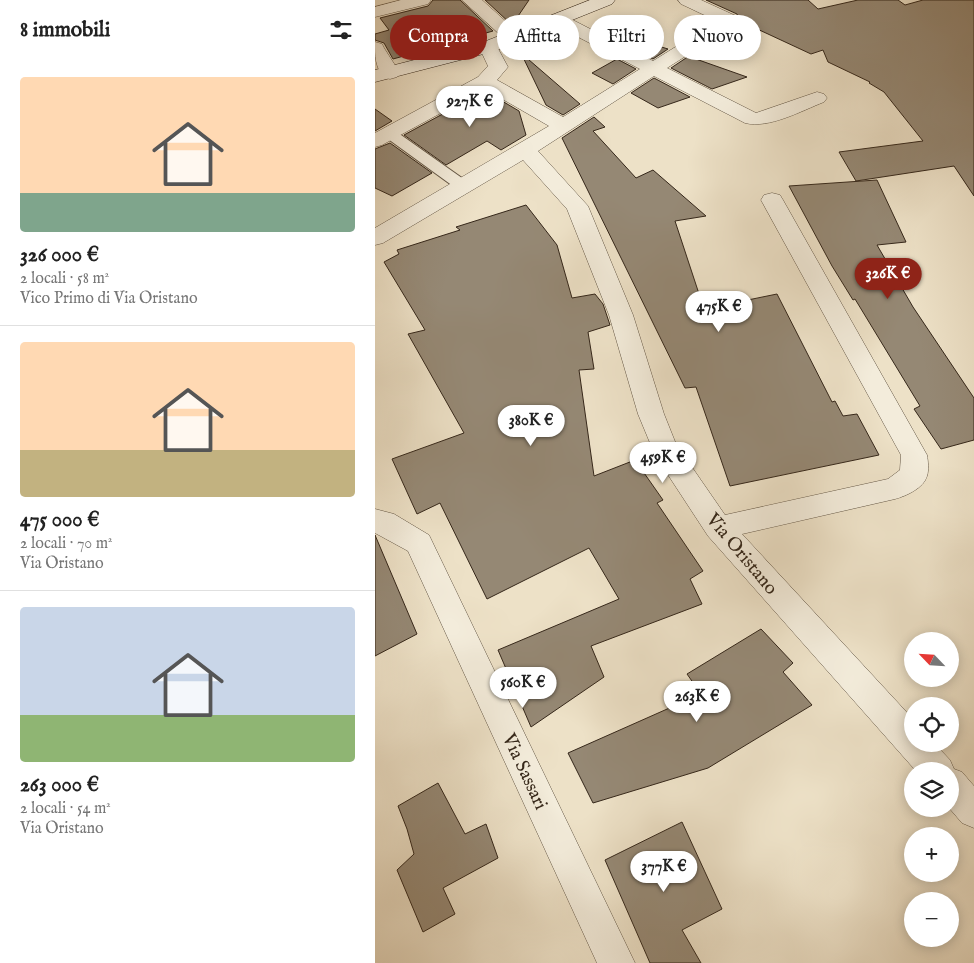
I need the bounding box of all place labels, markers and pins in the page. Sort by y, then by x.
pin: 927K € [429,86,511,128]
pin: 326K € [847,258,929,300]
pin: 475K € [678,290,760,333]
pin: 380K € [490,404,572,447]
pin: 459K € [622,442,704,484]
pin: 560K € [482,666,564,709]
pin: 263K € [656,680,738,723]
pin: 377K € [623,850,705,893]

